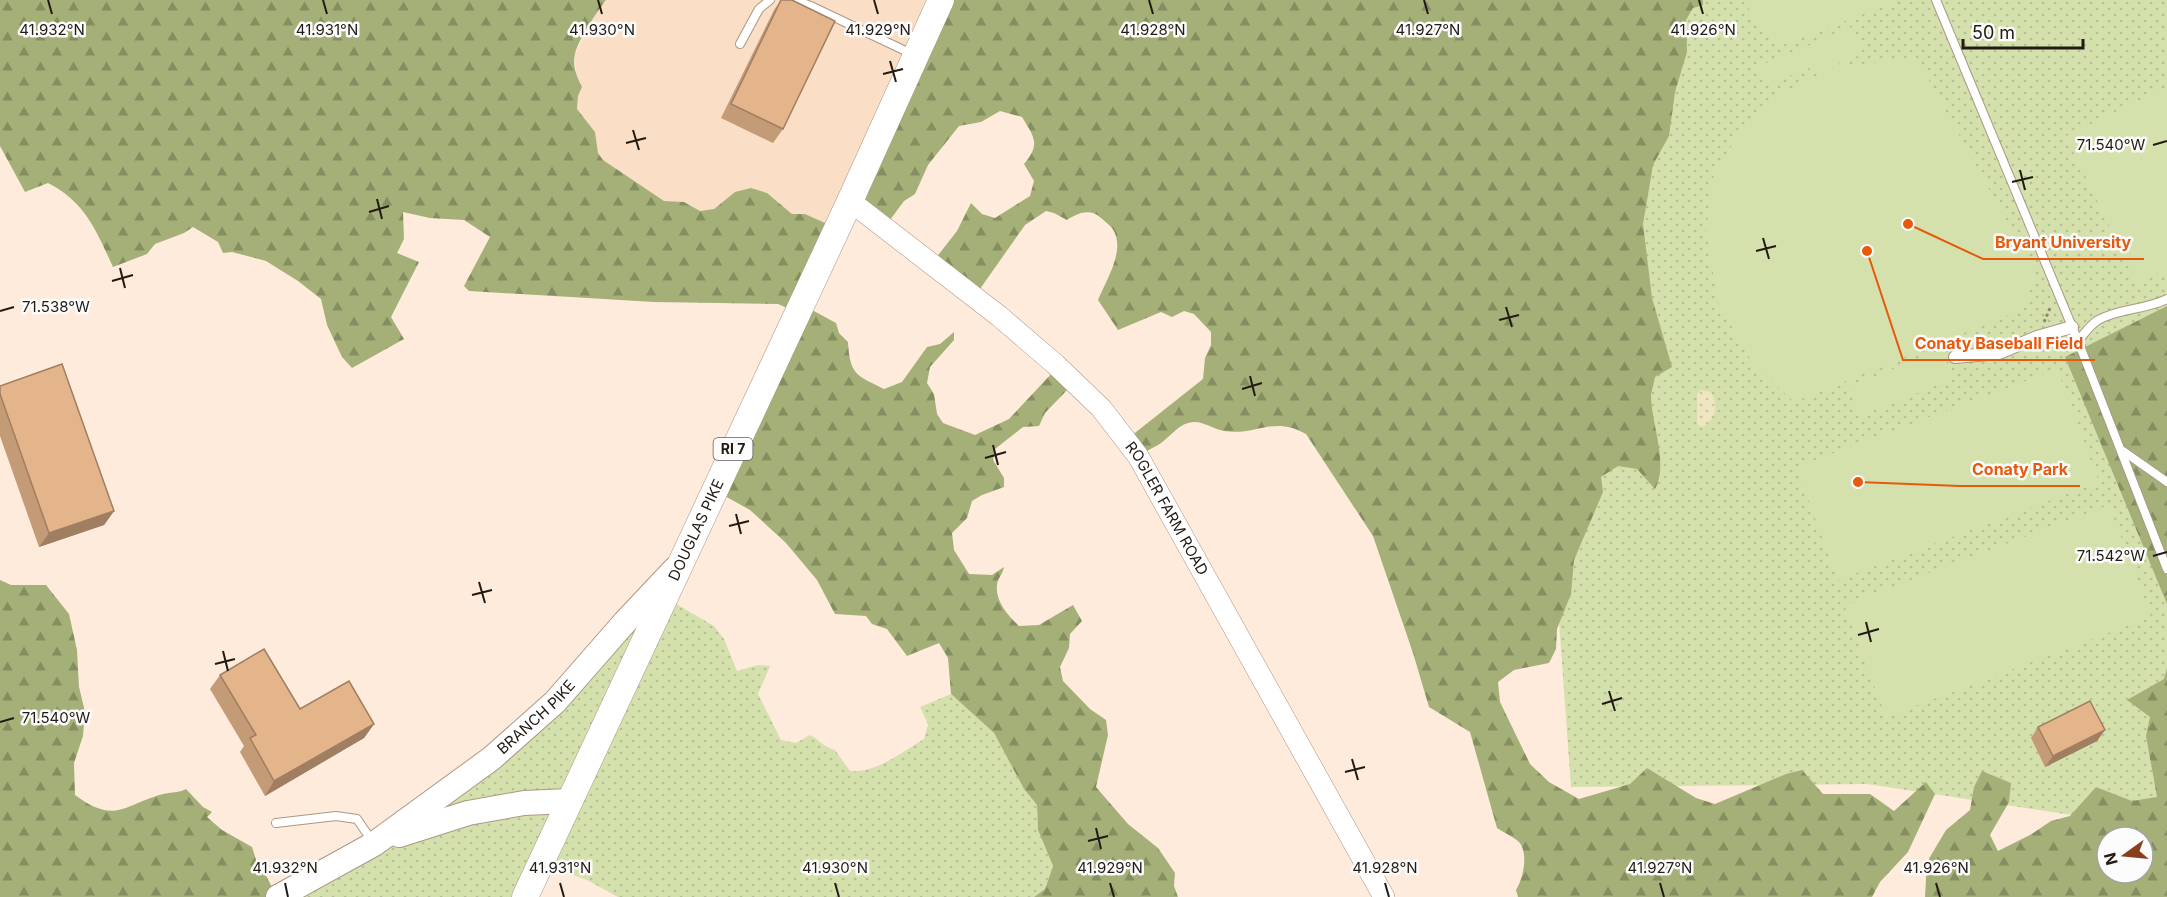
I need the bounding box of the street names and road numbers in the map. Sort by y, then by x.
street label: ROGLER FARM ROAD [1121,437,1213,578]
road number: RI 7 [714,438,752,460]
street label: DOUGLAS PIKE [664,476,728,584]
street label: BRANCH PIKE [493,676,579,758]

